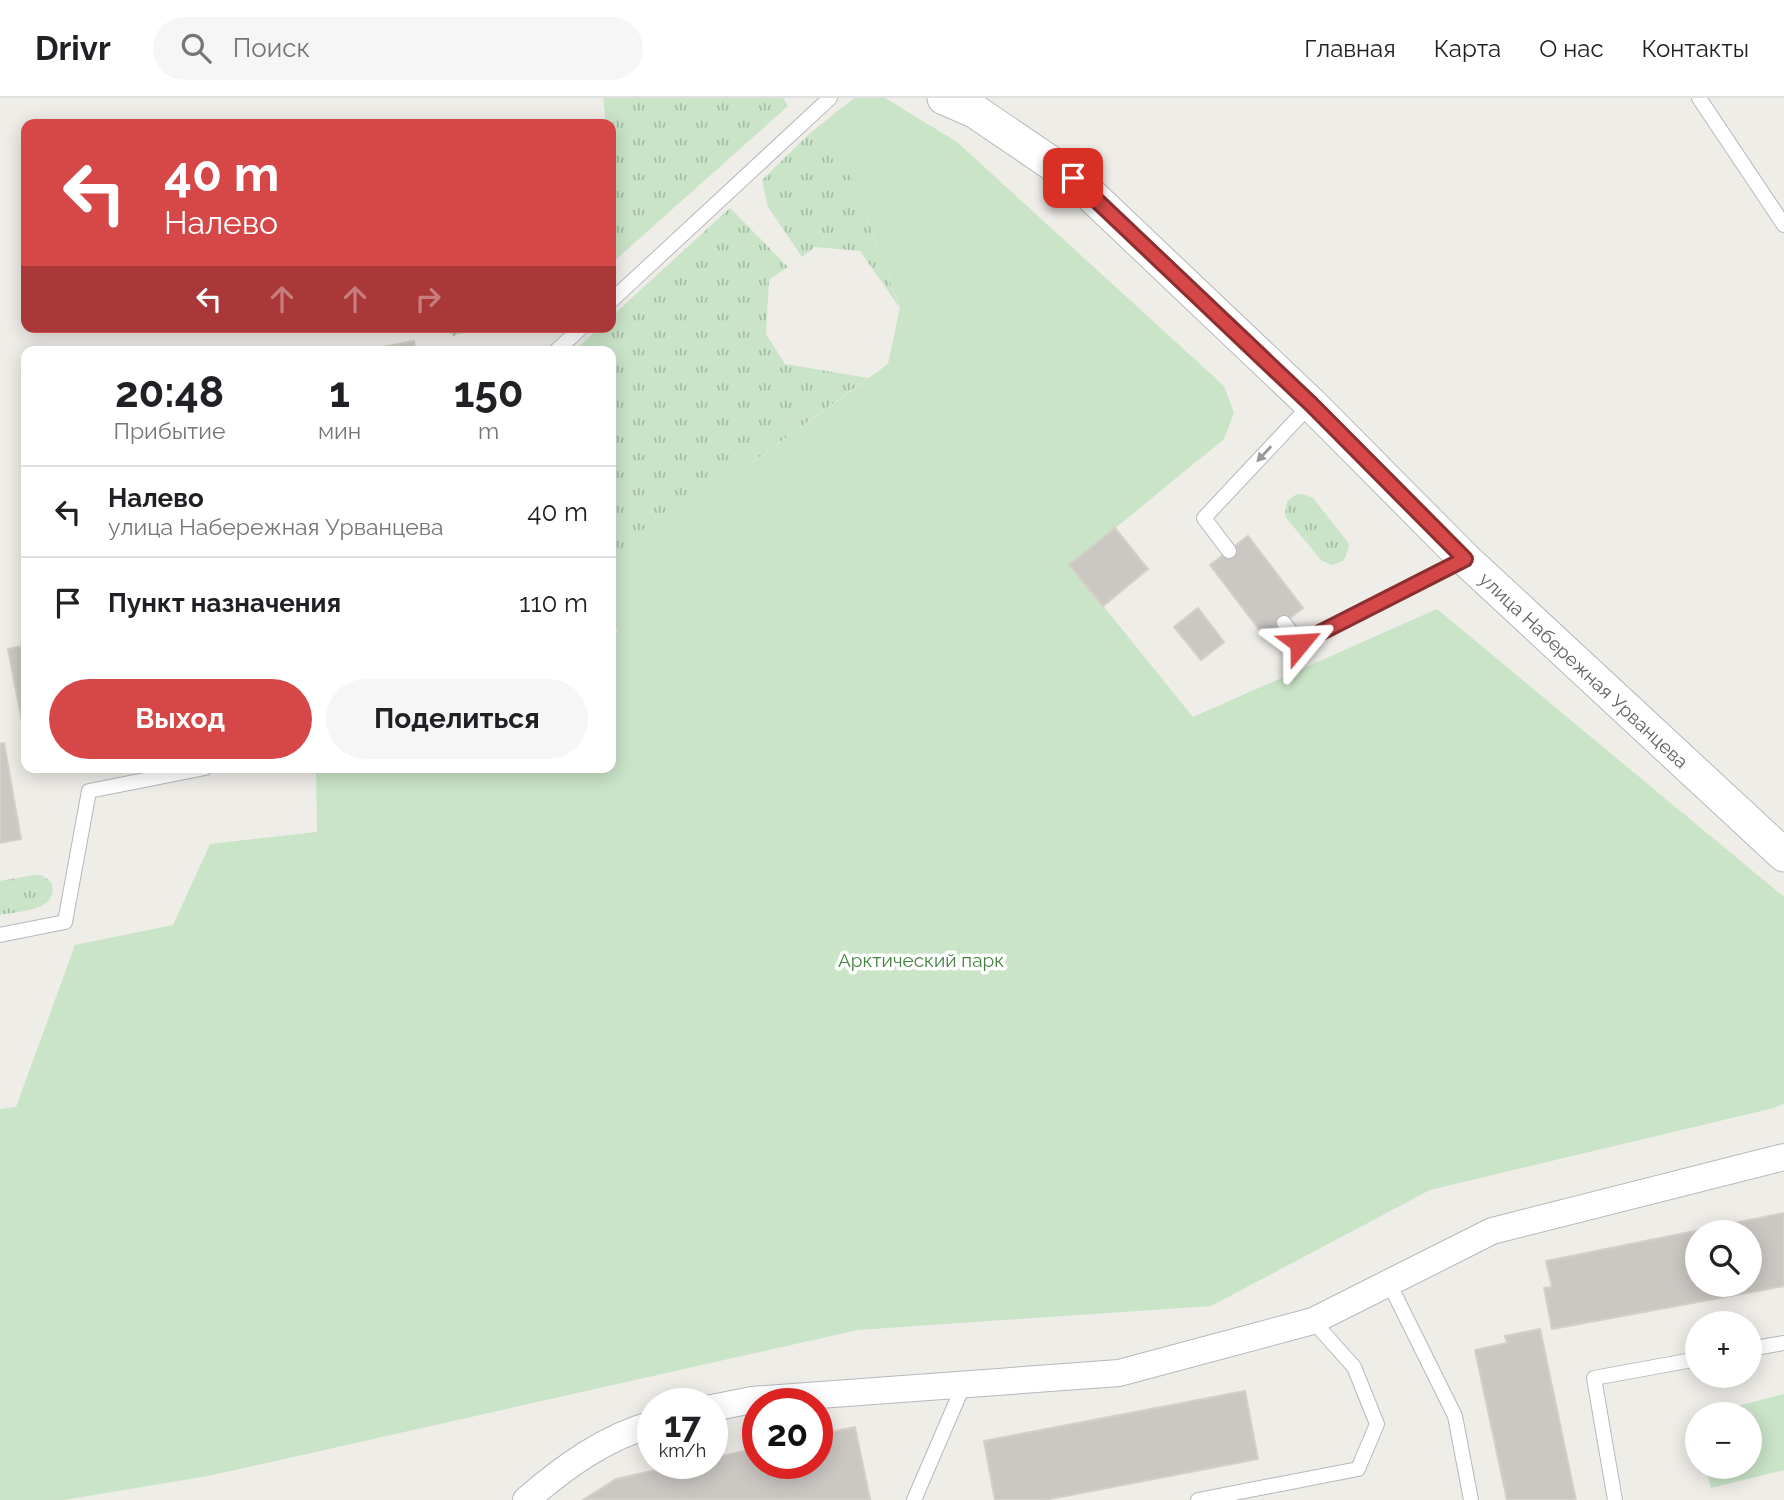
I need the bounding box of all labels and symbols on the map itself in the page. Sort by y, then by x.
pin [1043,148,1103,208]
one-way arrow [1256,445,1272,463]
street label: улица Набережная Урванцева [1475,567,1693,773]
position arrow [1263,606,1337,680]
park label: Арктический парк [838,949,1004,971]
speed limit sign: 20 [742,1388,833,1479]

